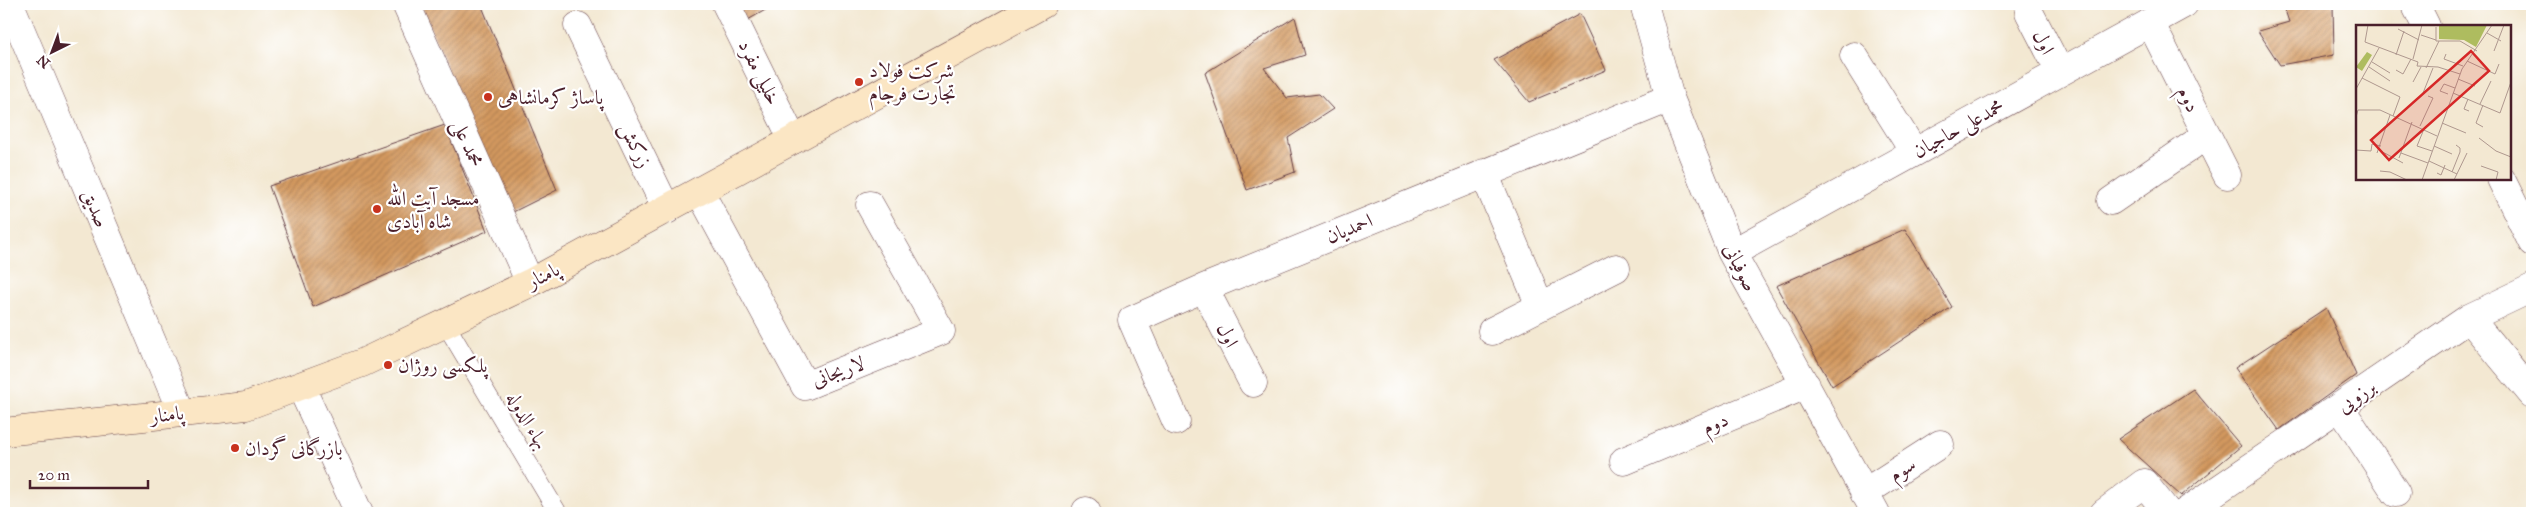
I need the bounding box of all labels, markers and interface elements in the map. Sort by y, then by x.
inset map [2356,25,2511,180]
street label: اول [2028,26,2060,58]
north arrow [28,28,78,78]
street label: خلیلی مفرد [731,35,787,110]
text: N [33,51,54,72]
place label: شرکت فولاد تجارت فرجام [869,58,956,111]
marker: شرکت فولاد تجارت فرجام [853,76,865,88]
street label: دوم [2167,82,2206,119]
place label: پاساژ کرمانشاهی [498,85,604,112]
marker: پاساژ کرمانشاهی [482,91,494,103]
street label: محمدعلی حاجیان [1908,93,2009,165]
street label: محمد علی [444,116,489,172]
street label: زرکش [613,118,657,173]
place label: مسجد آیت الله شاه آبادی [387,183,480,233]
street label: صدیق [76,185,115,231]
marker: مسجد آیت الله شاه آبادی [371,203,383,215]
street label: احمدیان [1322,208,1376,249]
street label: صوفیانی [1718,239,1763,296]
street label: پامنار [521,256,566,297]
street label: اول [1212,319,1244,351]
street label: لاریجانی [808,350,868,392]
place label: پلکسی روژان [398,353,489,380]
marker: پلکسی روژان [382,359,394,371]
street label: برزویی [2332,374,2382,419]
street label: بهاء الدوله [501,387,554,454]
street label: پامنار [147,400,186,431]
street label: دوم [1698,407,1734,445]
place label: بازرگانی گردان [245,435,343,461]
marker: بازرگانی گردان [229,442,241,454]
street label: سوم [1884,451,1923,492]
scale bar [30,457,148,489]
text: 20 m [38,466,70,484]

